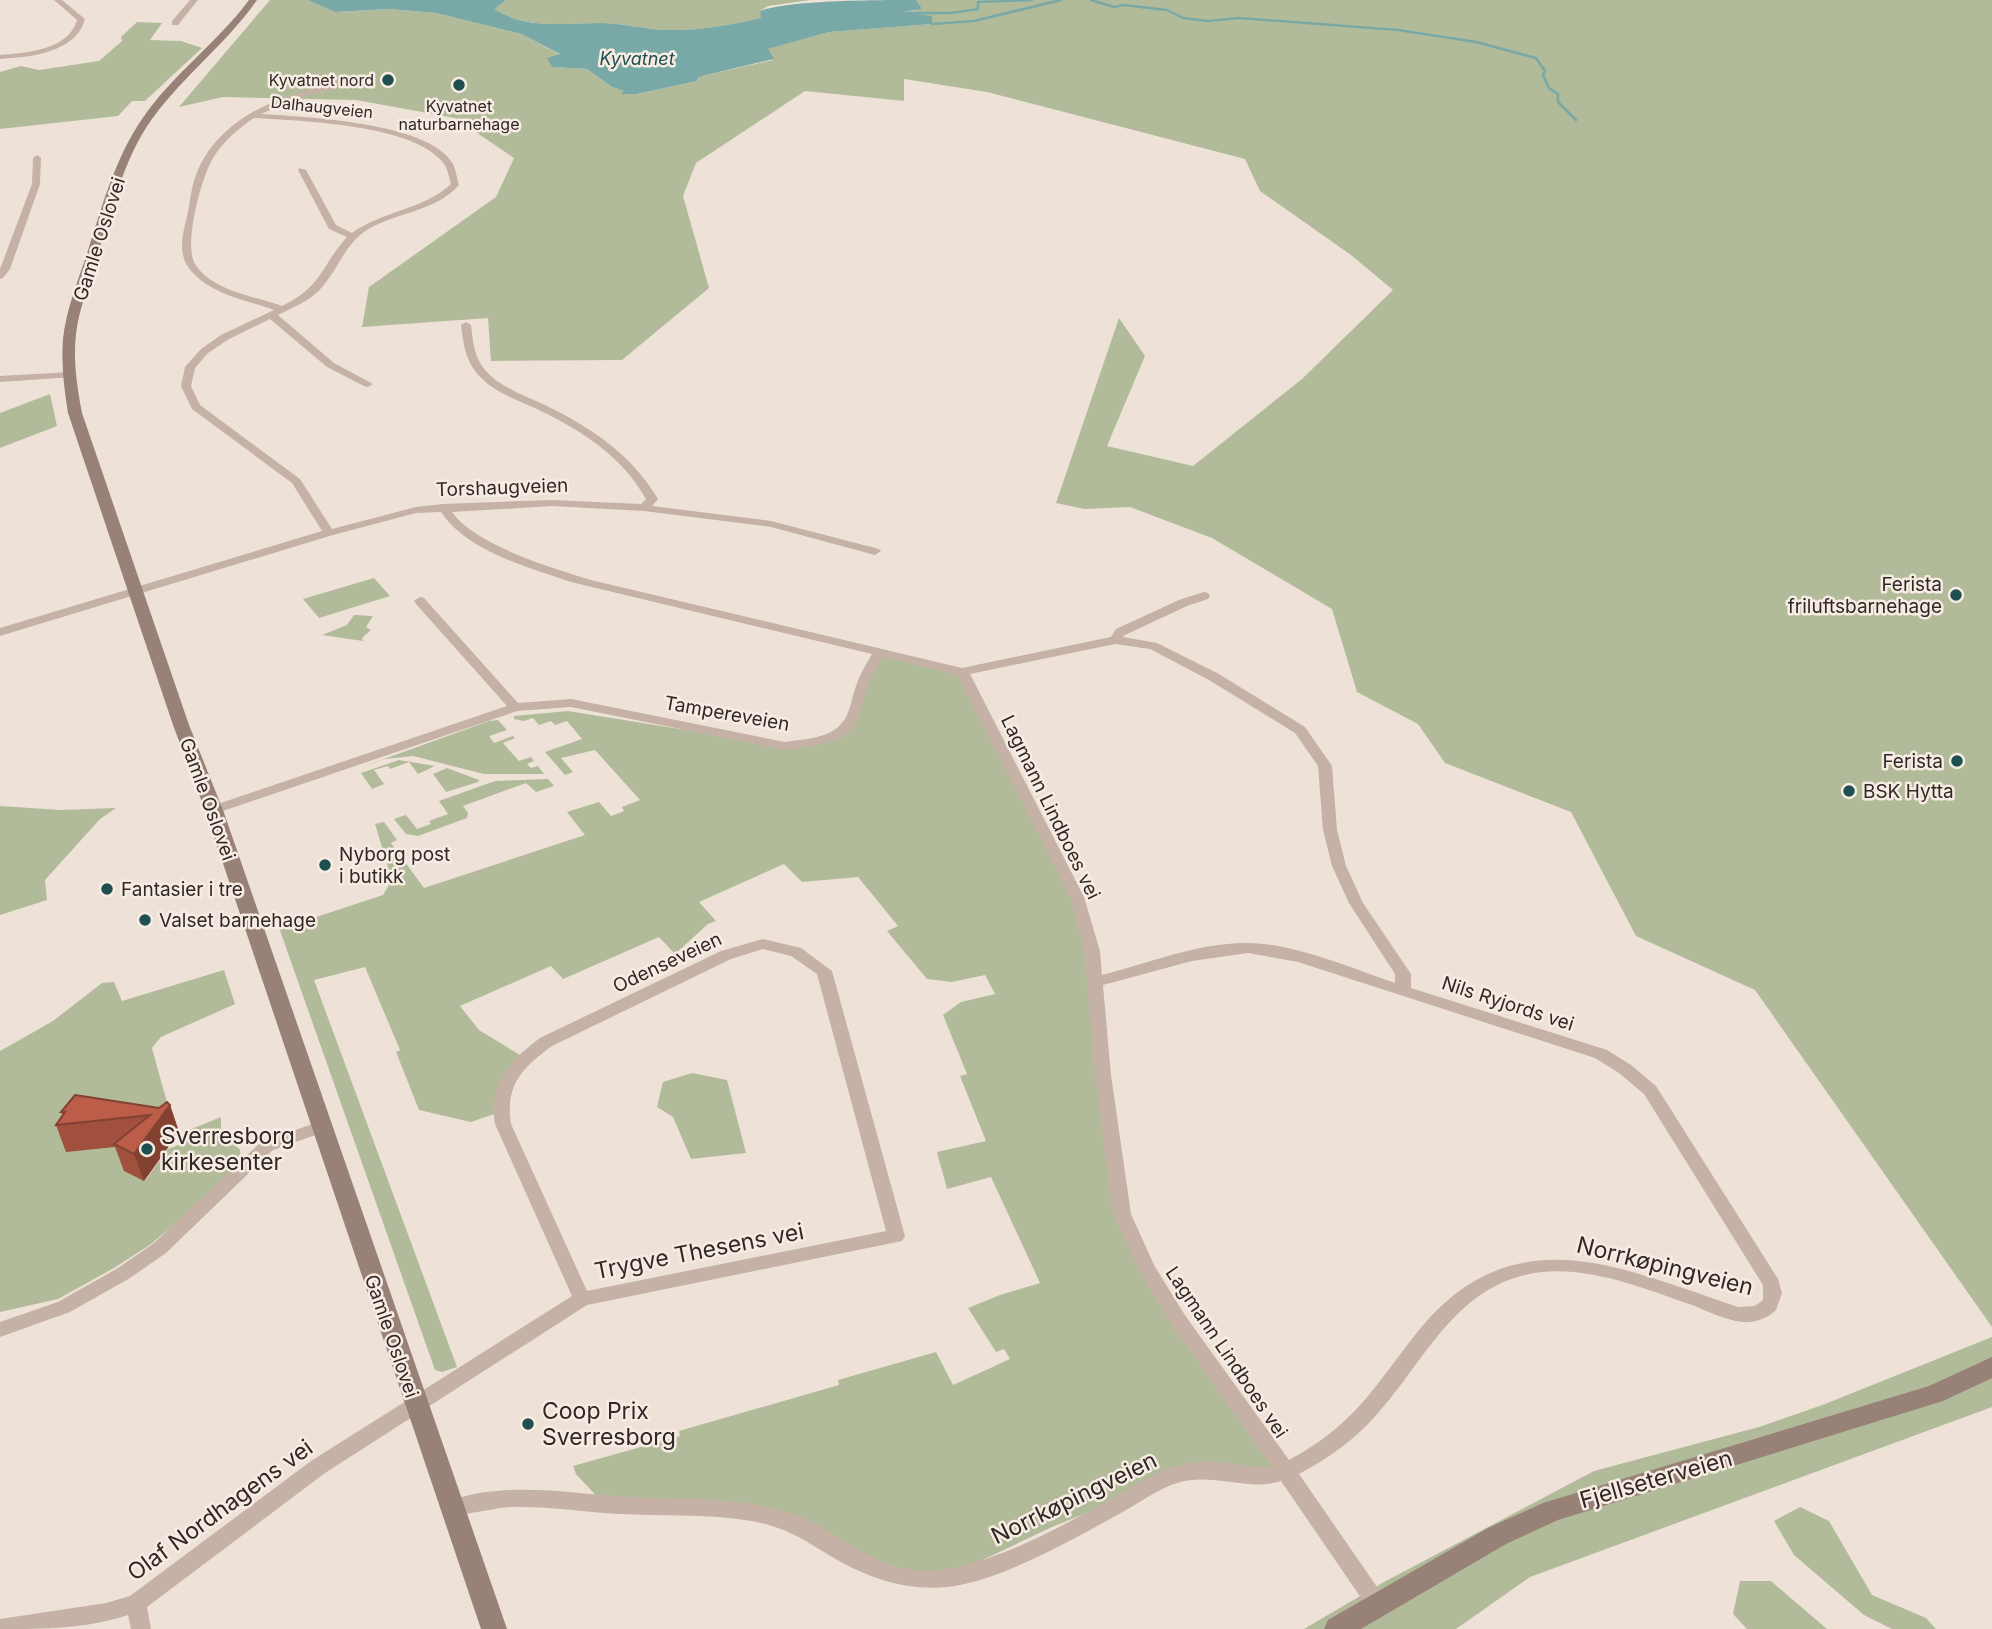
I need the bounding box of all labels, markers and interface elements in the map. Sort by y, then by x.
water label: Kyvatnet [599,48,676,69]
place label: Kyvatnet nord [269,70,374,90]
marker: Kyvatnet nord [380,72,396,88]
marker: Kyvatnet naturbarnehage [451,77,467,93]
street label: Dalhaugveien [270,92,374,122]
place label: Kyvatnet naturbarnehage [399,96,519,134]
street label: Gamle Oslovei [69,174,130,304]
street label: Torshaugveien [435,474,569,501]
place label: Ferista friluftsbarnehage [1788,573,1942,618]
marker: Ferista friluftsbarnehage [1948,587,1964,603]
street label: Tampereveien [663,691,791,736]
street label: Lagmann Lindboes vei [996,711,1105,903]
street label: Gamle Oslovei [175,735,240,864]
place label: Ferista [1882,750,1943,773]
marker: Ferista [1949,753,1965,769]
place label: BSK Hytta [1863,780,1954,803]
marker: BSK Hytta [1841,783,1857,799]
place label: Nyborg post i butikk [339,843,450,888]
marker: Nyborg post i butikk [317,857,333,873]
place label: Fantasier i tre [121,878,243,901]
marker: Fantasier i tre [99,881,115,897]
place label: Valset barnehage [159,909,316,932]
marker: Valset barnehage [137,912,153,928]
street label: Odenseveien [609,927,725,998]
street label: Nils Ryjords vei [1439,971,1577,1036]
place label: Sverresborg kirkesenter [161,1122,295,1176]
marker: Sverresborg kirkesenter [139,1141,155,1157]
street label: Trygve Thesens vei [592,1217,806,1285]
street label: Norrkøpingveien [1574,1231,1756,1301]
street label: Lagmann Lindboes vei [1161,1262,1293,1442]
street label: Gamle Oslovei [360,1272,423,1401]
place label: Coop Prix Sverresborg [542,1397,676,1451]
marker: Coop Prix Sverresborg [520,1416,536,1432]
street label: Olaf Nordhagens vei [122,1433,318,1587]
street label: Fjellseterveien [1576,1444,1736,1514]
street label: Norrkøpingveien [987,1446,1161,1550]

